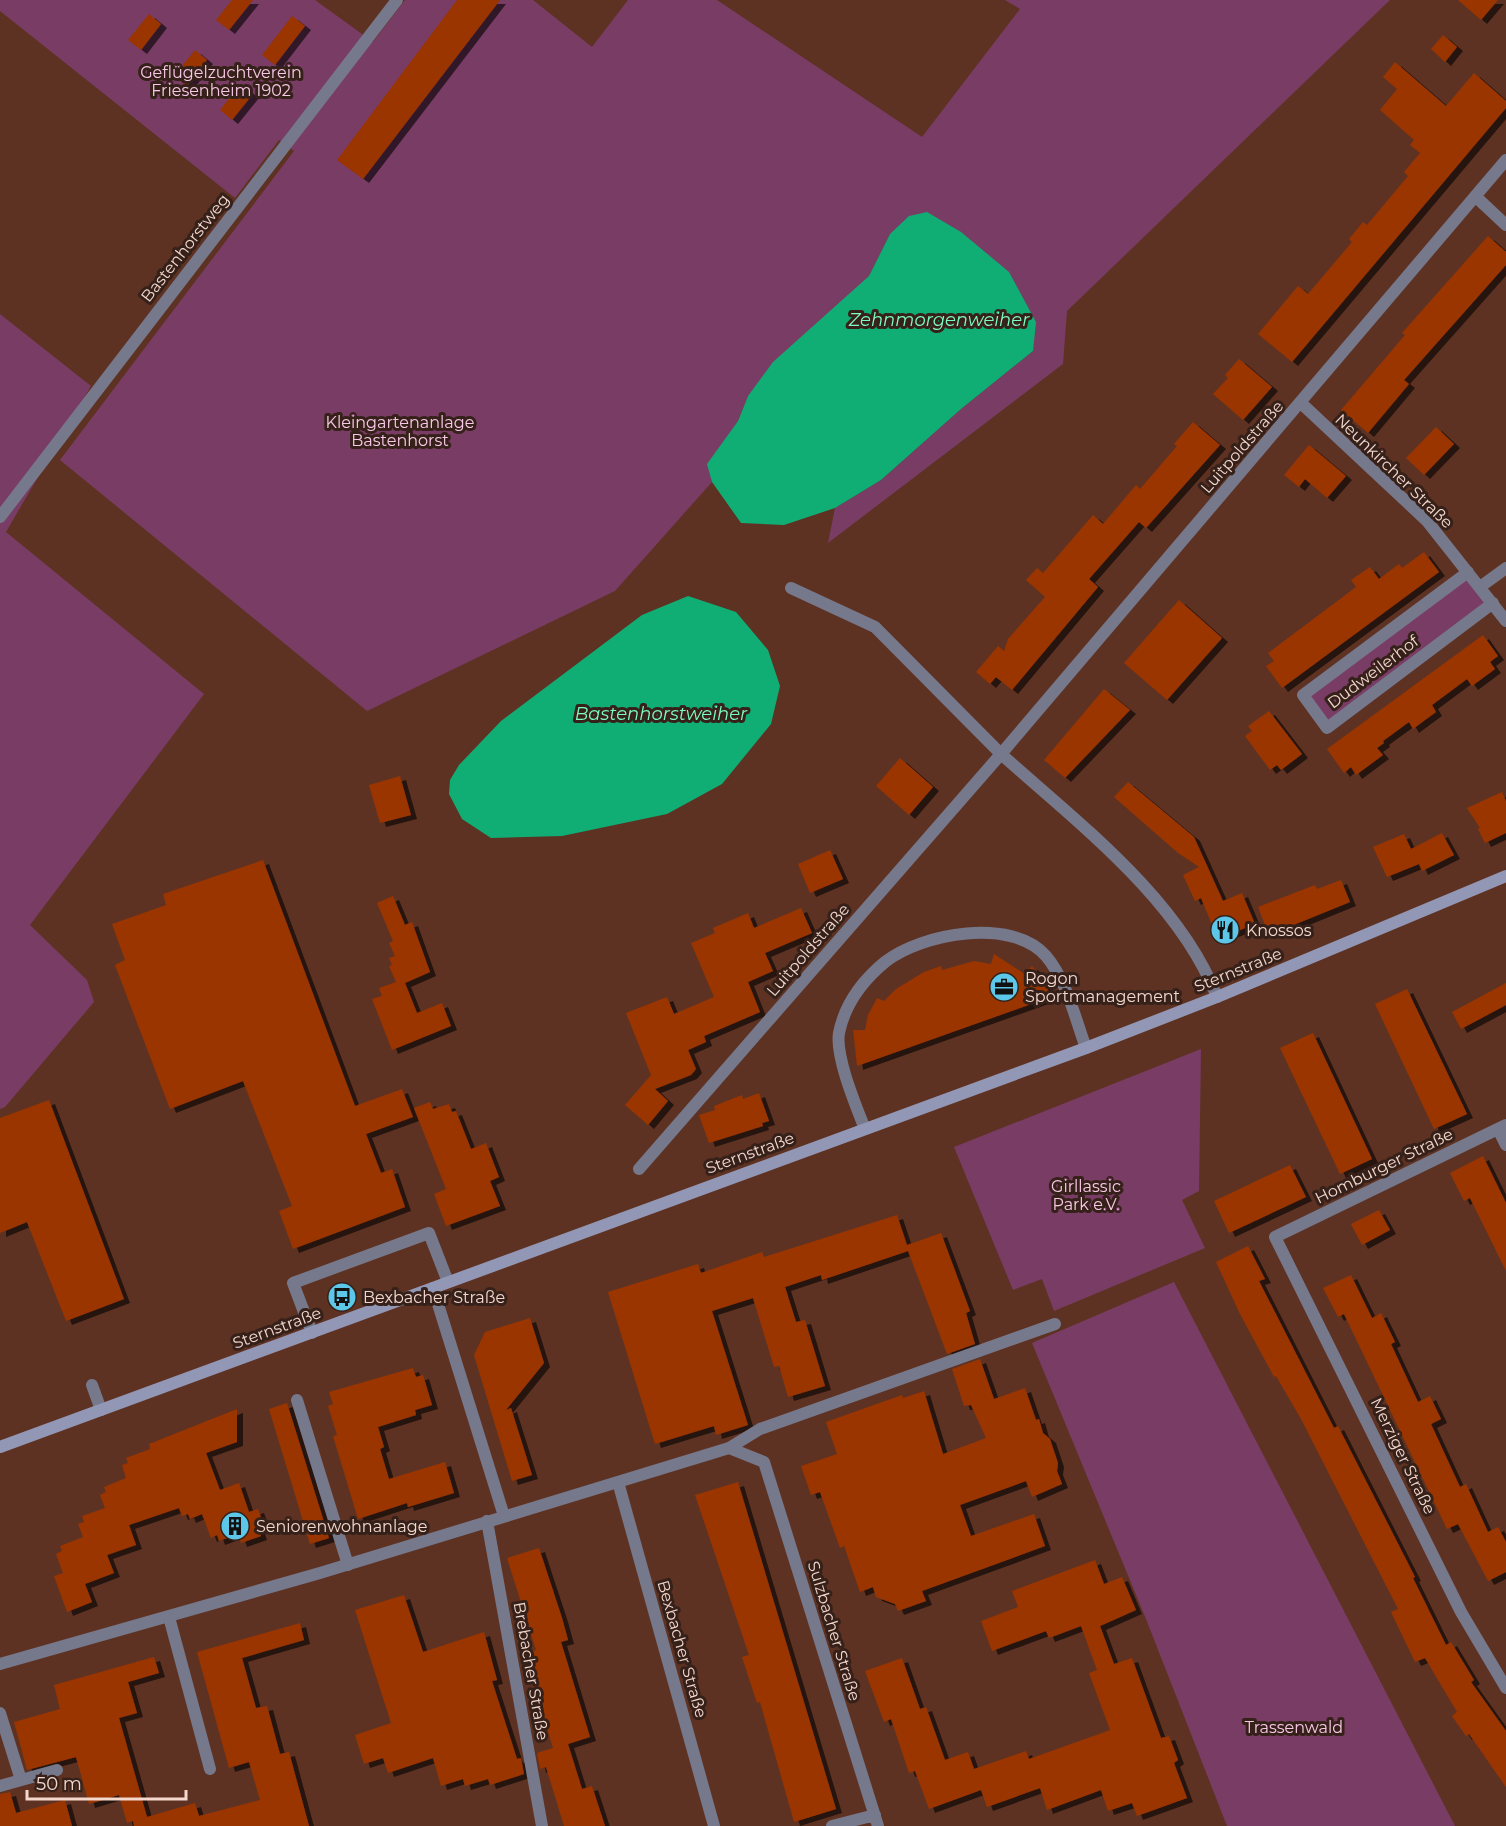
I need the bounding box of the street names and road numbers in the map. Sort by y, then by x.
street label: Bastenhorstweg [137,190,233,306]
street label: Luitpoldstraße [1197,397,1287,497]
street label: Neunkircher Straße [1331,410,1457,532]
street label: Dudweilerhof [1324,631,1423,712]
street label: Luitpoldstraße [763,900,853,1000]
street label: Sternstraße [1191,944,1285,996]
street label: Homburger Straße [1312,1124,1456,1208]
street label: Sternstraße [703,1128,797,1178]
street label: Sternstraße [230,1303,324,1353]
street label: Merziger Straße [1367,1395,1439,1517]
street label: Sulzbacher Straße [804,1559,864,1703]
street label: Bexbacher Straße [653,1578,711,1720]
street label: Brebacher Straße [509,1600,553,1742]

